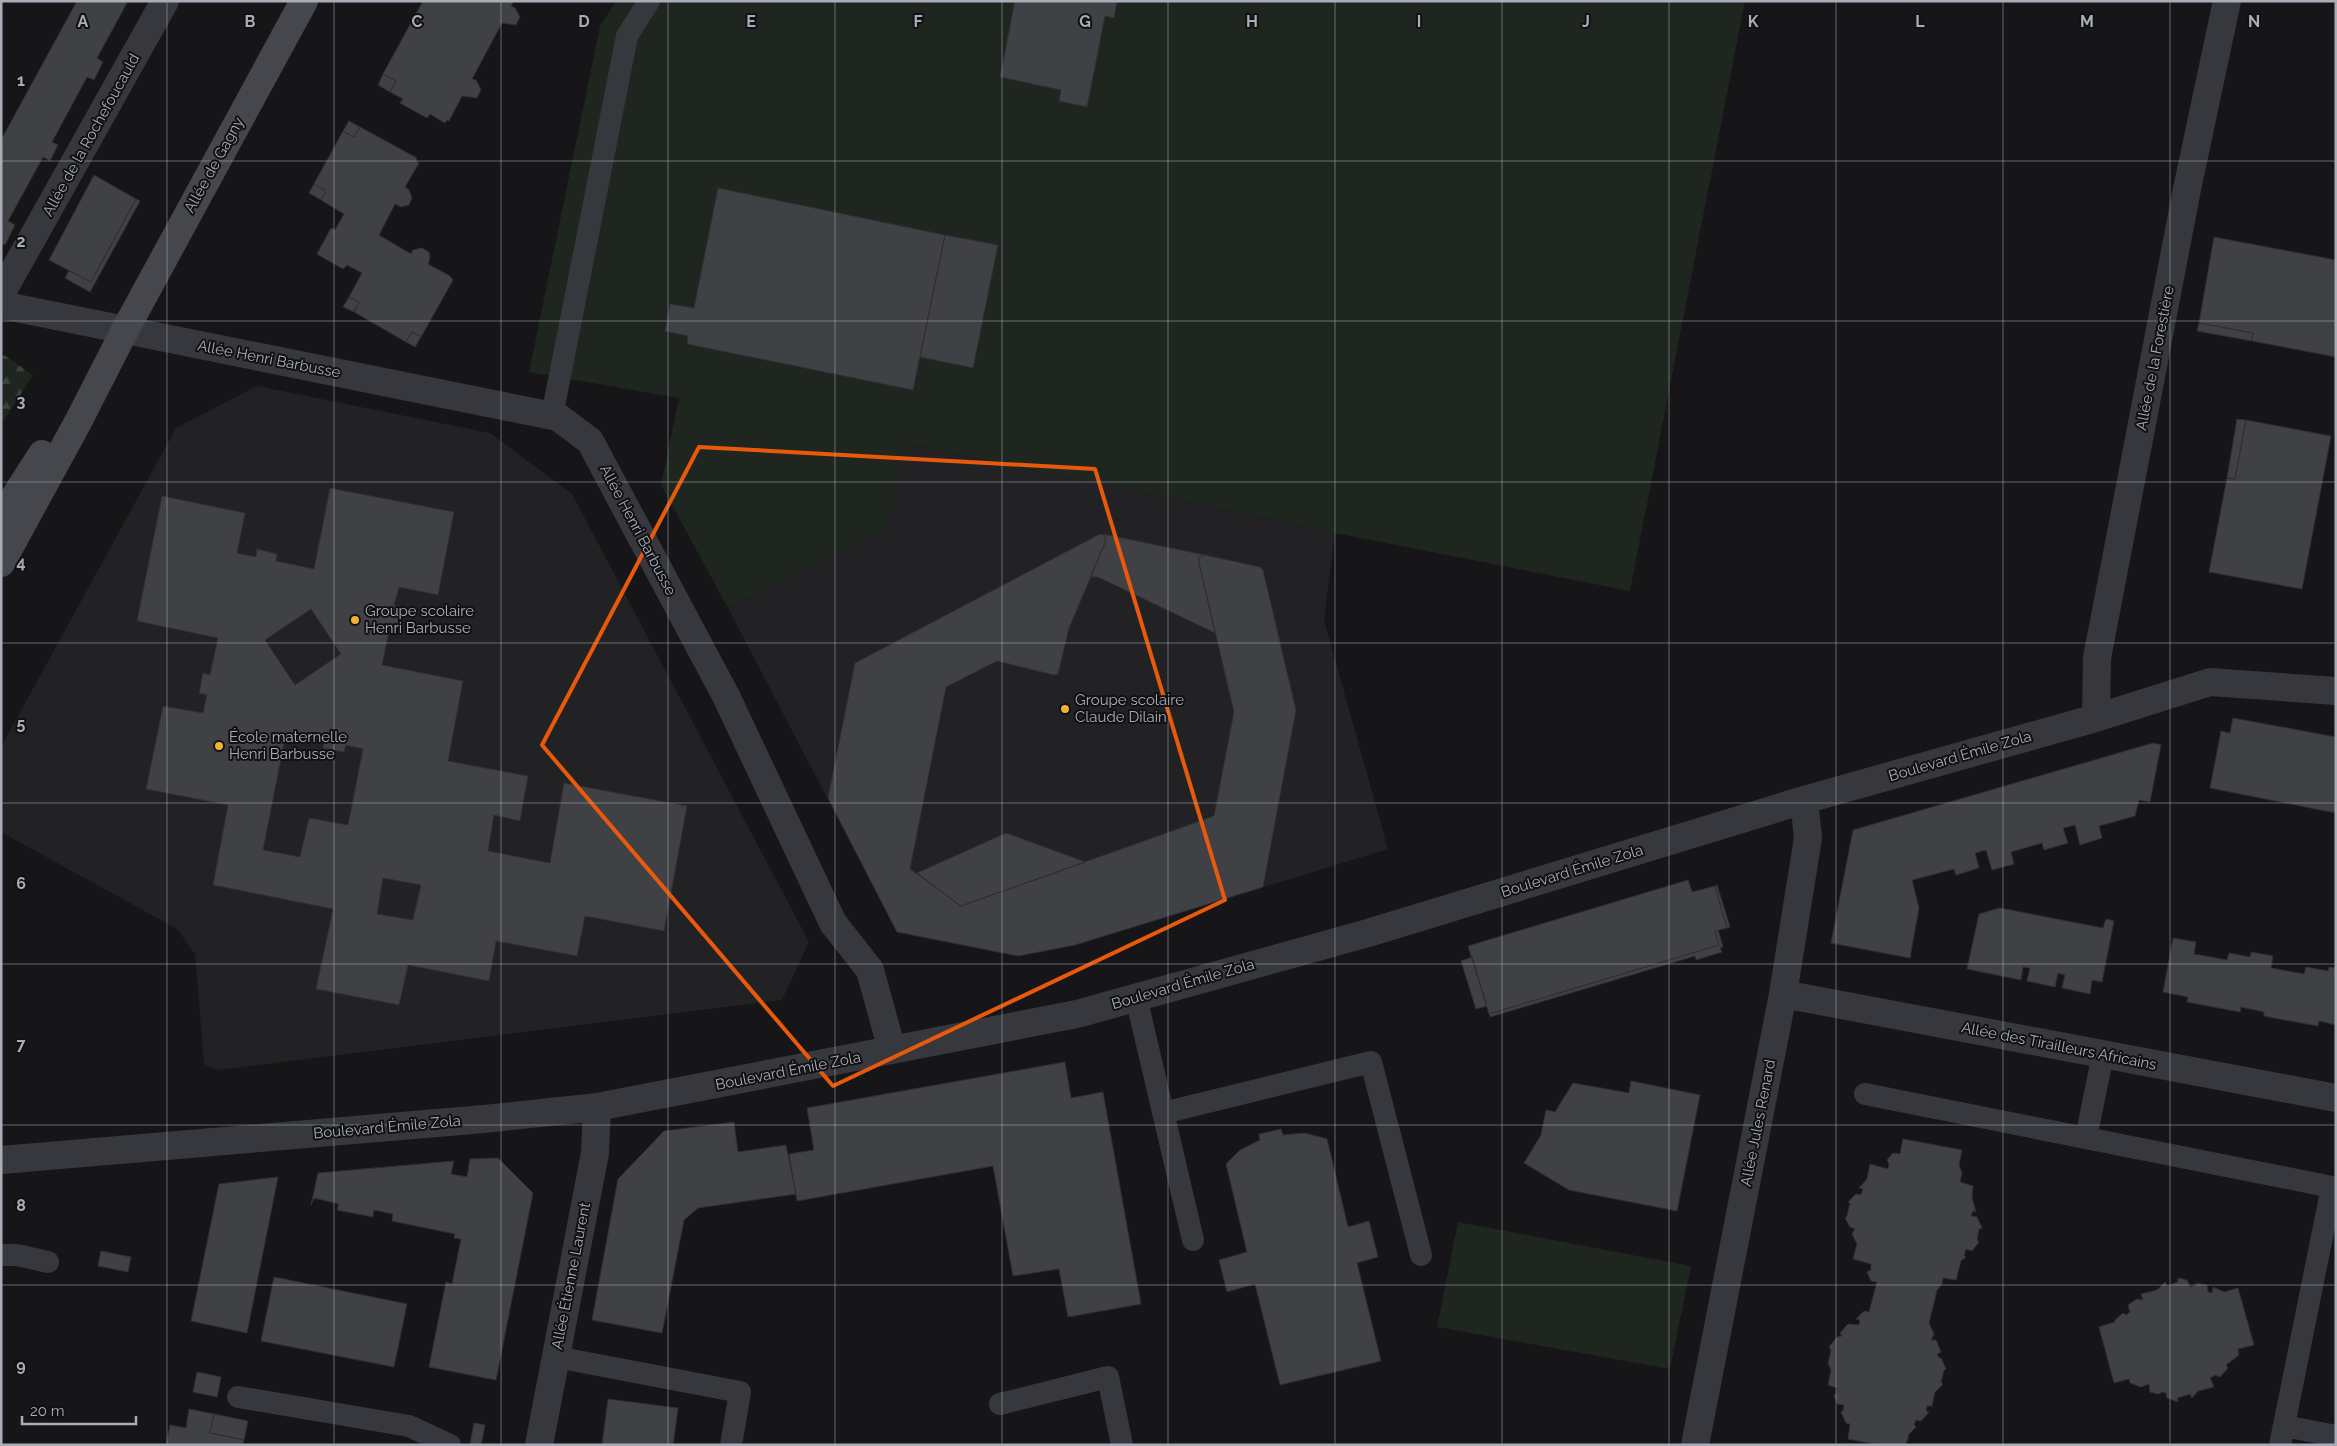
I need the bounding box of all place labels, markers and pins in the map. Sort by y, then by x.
place label: Groupe scolaire Henri Barbusse [365,602,474,637]
marker: Groupe scolaire Henri Barbusse [349,614,361,626]
place label: Groupe scolaire Claude Dilain [1075,691,1184,726]
marker: Groupe scolaire Claude Dilain [1059,703,1071,715]
place label: École maternelle Henri Barbusse [229,728,347,763]
marker: École maternelle Henri Barbusse [213,740,225,752]

